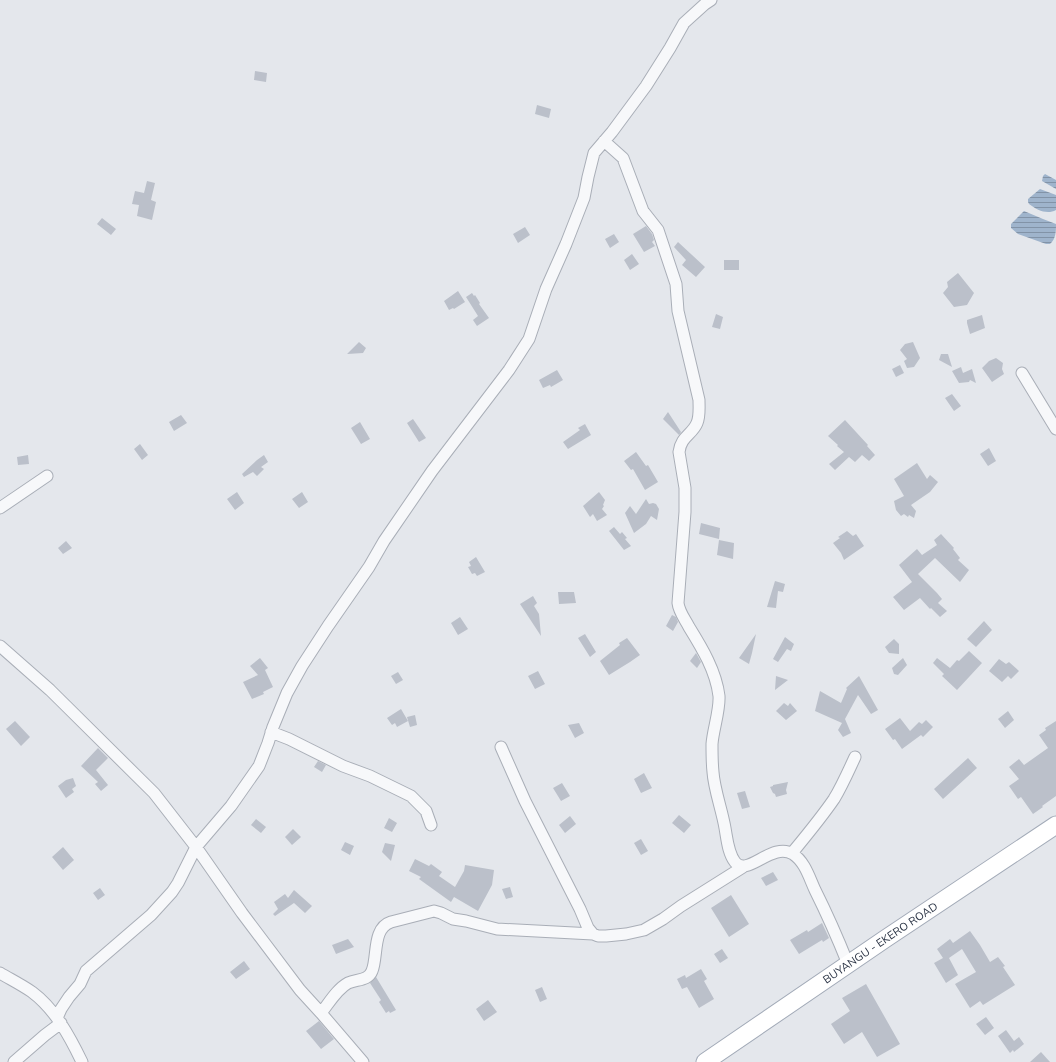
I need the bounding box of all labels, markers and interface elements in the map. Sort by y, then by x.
street label: BUYANGU - EKERO ROAD [820,899,940,986]

